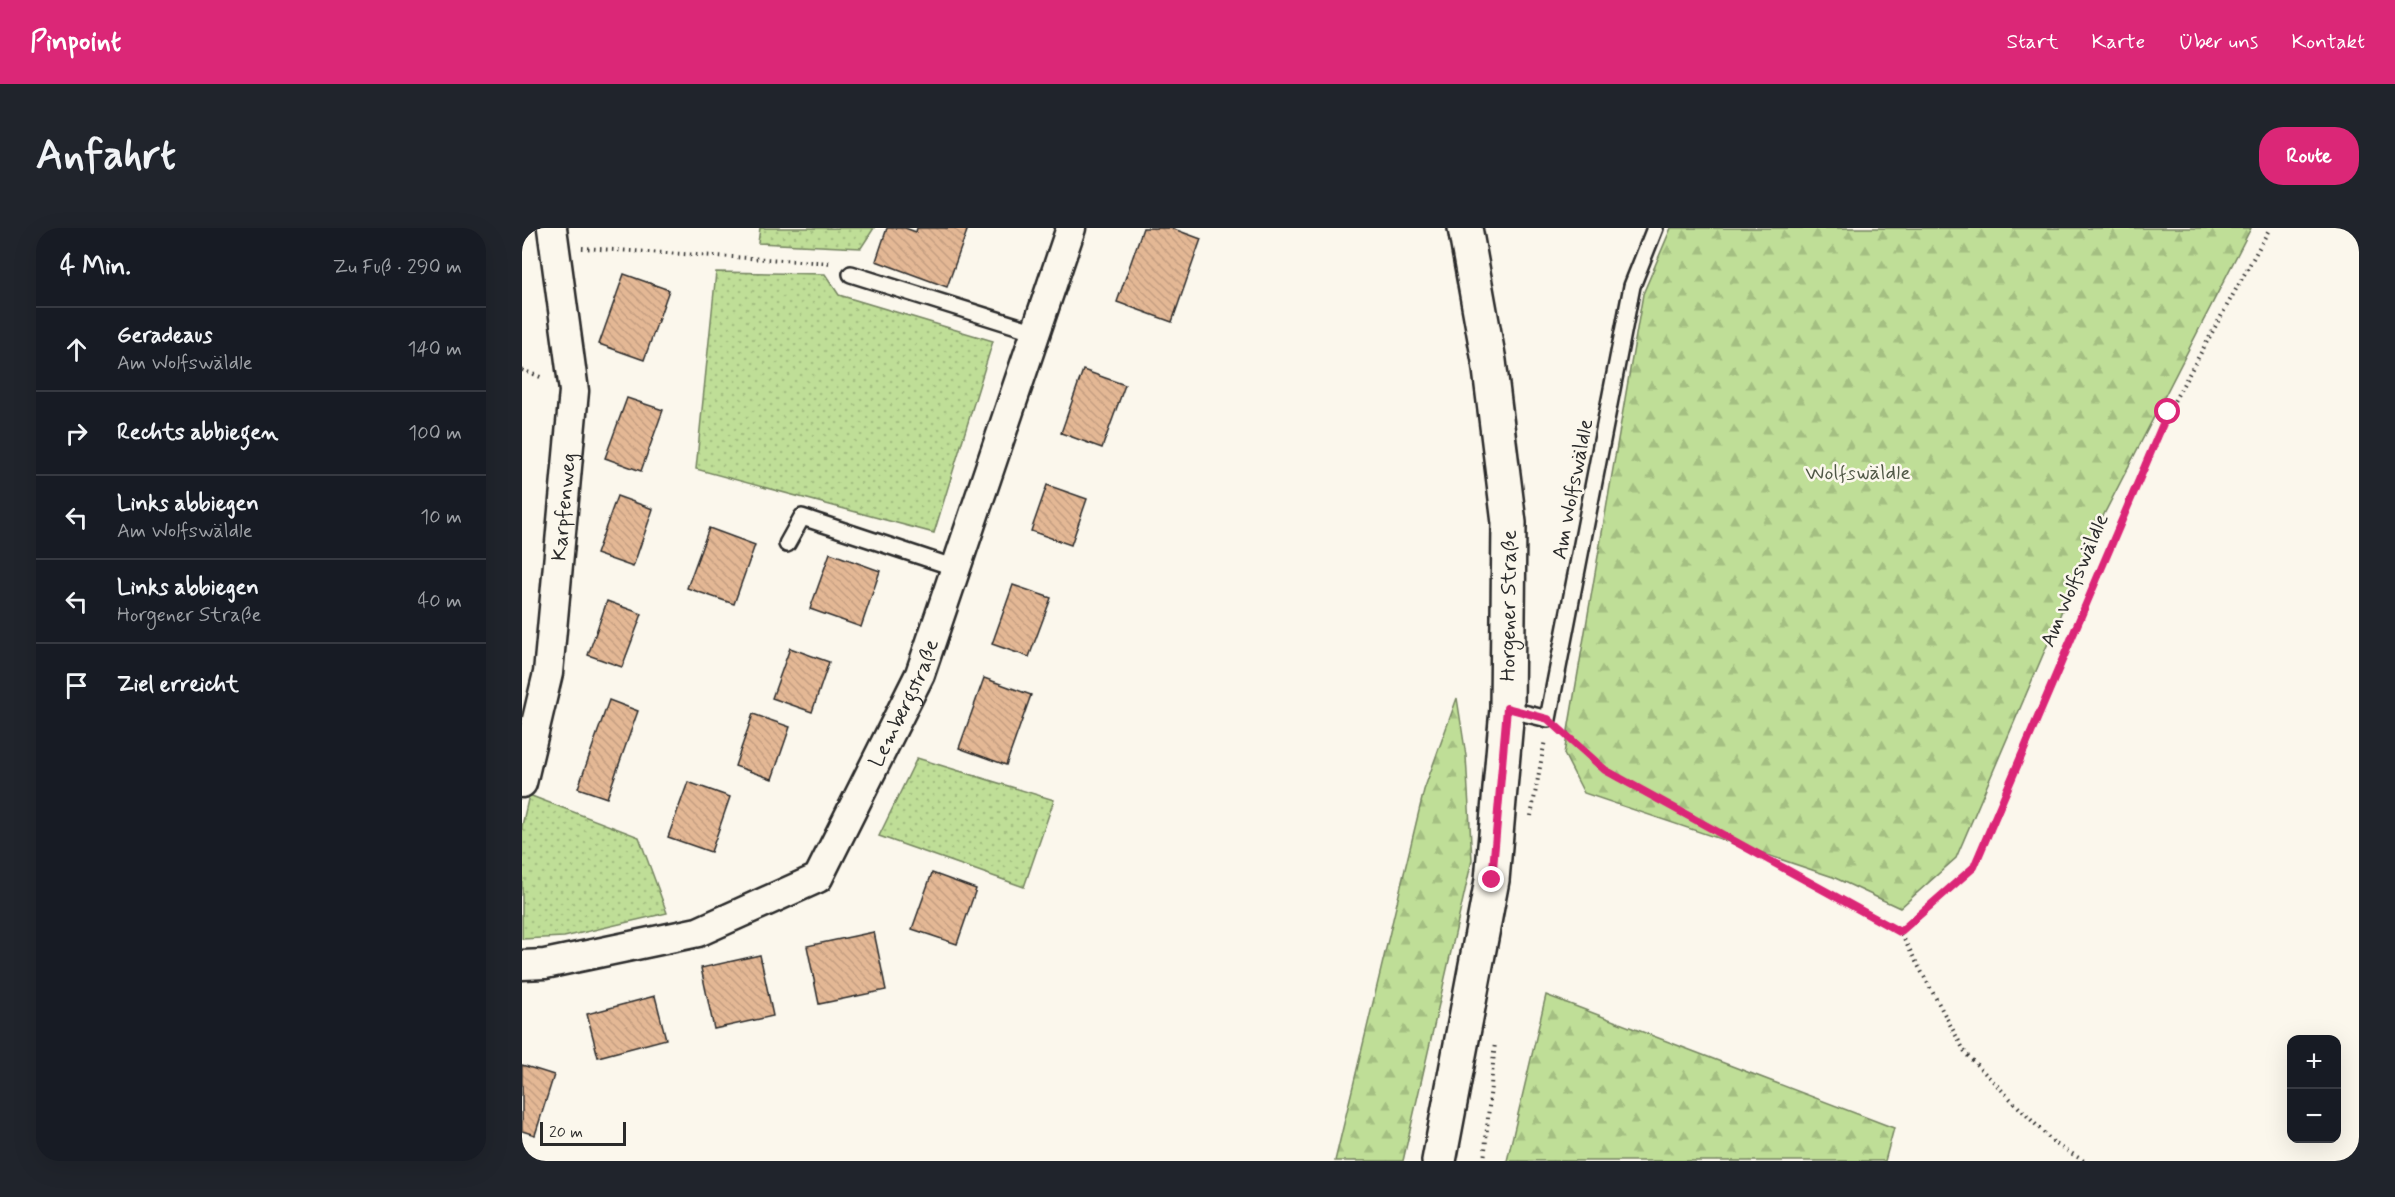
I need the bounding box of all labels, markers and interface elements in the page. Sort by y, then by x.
text: Pinpoint [30,24,121,61]
text: Start [2007,28,2059,56]
text: Karte [2092,28,2145,56]
text: Über uns [2178,28,2258,56]
text: Kontakt [2291,28,2365,56]
button: Route [2259,127,2359,185]
text: Anfahrt [36,129,176,184]
text: 4 Min. [60,250,131,284]
text: Zu Fuß · 290 m [333,254,462,281]
text: Geradeaus [117,322,212,350]
icon: ahead [60,333,93,366]
text: 140 m [408,336,462,363]
text: Am Wolfswäldle [117,350,253,377]
route start [2154,398,2180,424]
icon: right [60,417,93,450]
street label: Am Wolfswäldle [1546,417,1600,562]
text: Rechts abbiegen [117,419,278,447]
text: 100 m [408,420,462,447]
street label: Karpfenweg [545,451,583,562]
park label: Wolfswäldle [1805,459,1911,487]
text: Links abbiegen [117,490,259,518]
icon: left [60,501,93,534]
text: 10 m [420,504,462,531]
street label: Am Wolfswäldle [2034,509,2116,651]
text: Am Wolfswäldle [117,518,253,545]
street label: Horgener Straße [1494,530,1524,682]
text: Links abbiegen [117,574,259,602]
icon: left [60,585,93,618]
text: 40 m [418,588,462,615]
text: Horgener Straße [117,602,261,629]
street label: Lembergstraße [863,636,946,772]
icon: arrive [60,669,93,702]
text: Ziel erreicht [117,671,239,699]
route end [1478,866,1504,892]
map controls [2287,1035,2341,1143]
button: + [2287,1035,2341,1089]
button: − [2287,1089,2341,1143]
scale bar [540,1119,626,1146]
text: 20 m [549,1122,583,1143]

